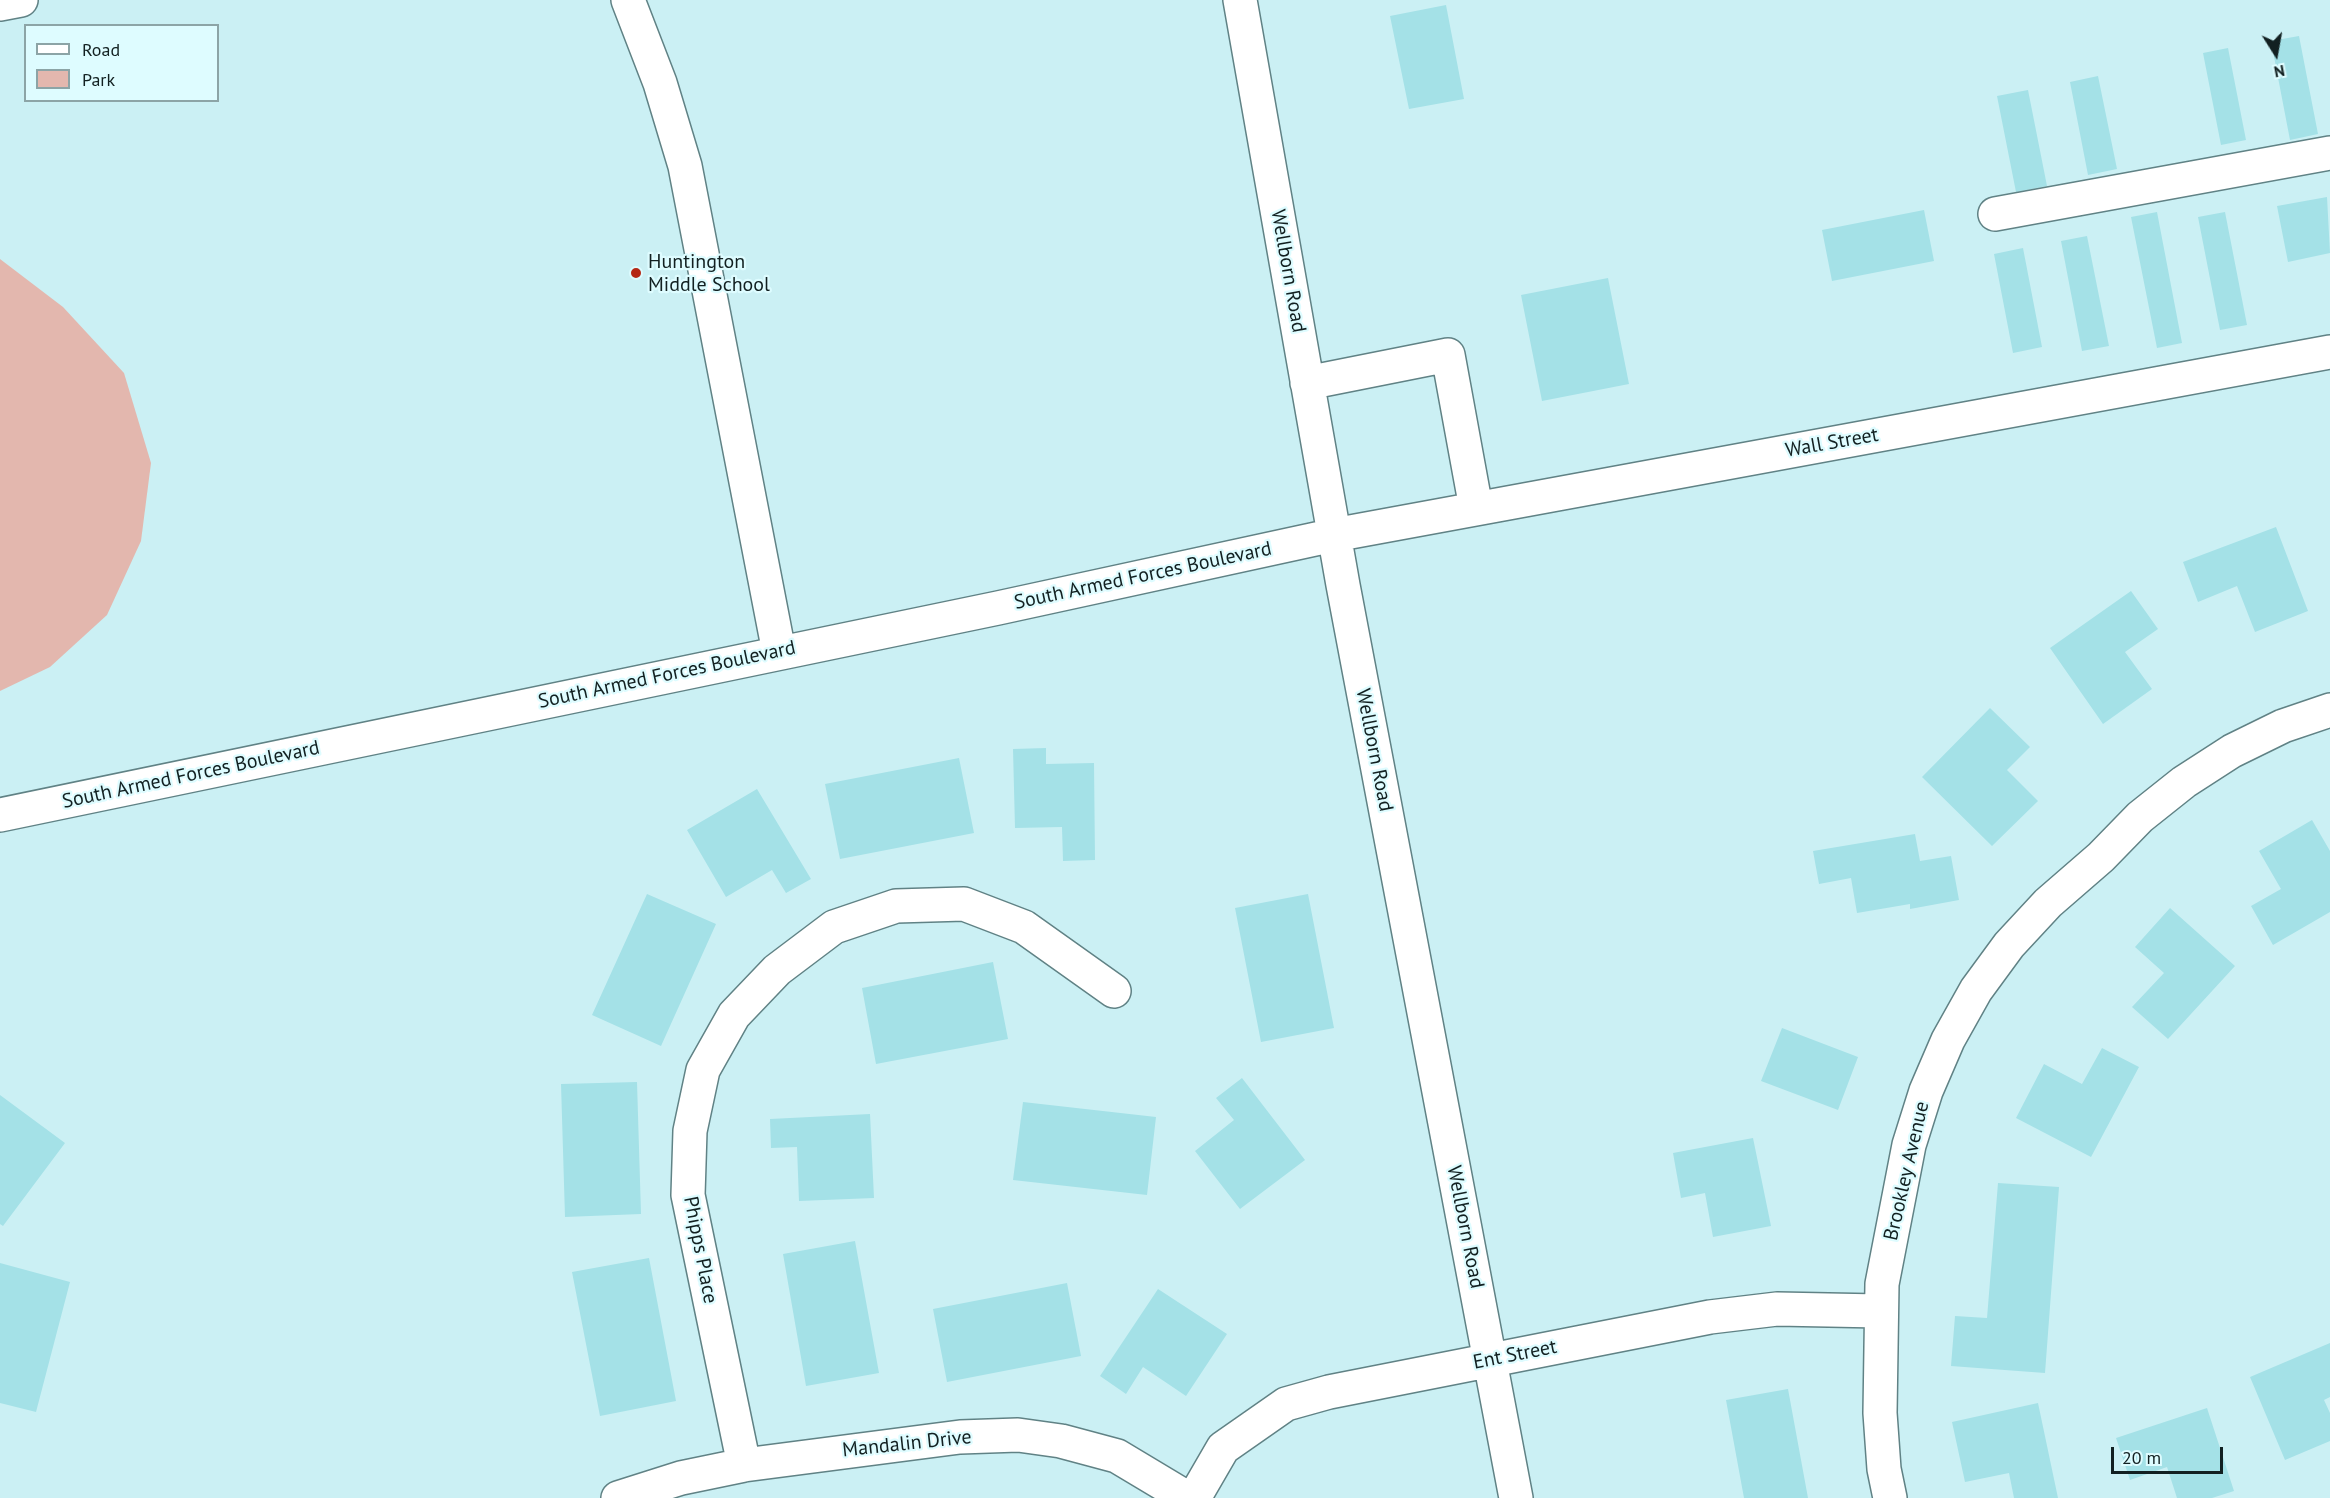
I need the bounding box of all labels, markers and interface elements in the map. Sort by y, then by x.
legend [24,24,219,102]
north arrow [2246,24,2306,84]
text: Road [82,38,120,61]
text: N [2272,61,2287,82]
text: Park [82,68,115,91]
street label: Wellborn Road [1265,208,1311,334]
place label: Huntington Middle School [648,250,770,297]
marker: Huntington Middle School [629,266,643,280]
street label: Wall Street [1784,423,1880,463]
street label: South Armed Forces Boulevard [1012,537,1274,615]
street label: South Armed Forces Boulevard [536,636,798,714]
street label: Wellborn Road [1350,687,1398,813]
street label: South Armed Forces Boulevard [60,736,322,814]
street label: Brookley Avenue [1879,1099,1935,1243]
street label: Wellborn Road [1441,1164,1489,1290]
street label: Phipps Place [678,1194,722,1306]
street label: Ent Street [1471,1335,1559,1375]
street label: Mandalin Drive [841,1425,973,1463]
scale bar [2114,1435,2226,1473]
text: 20 m [2122,1446,2161,1469]

